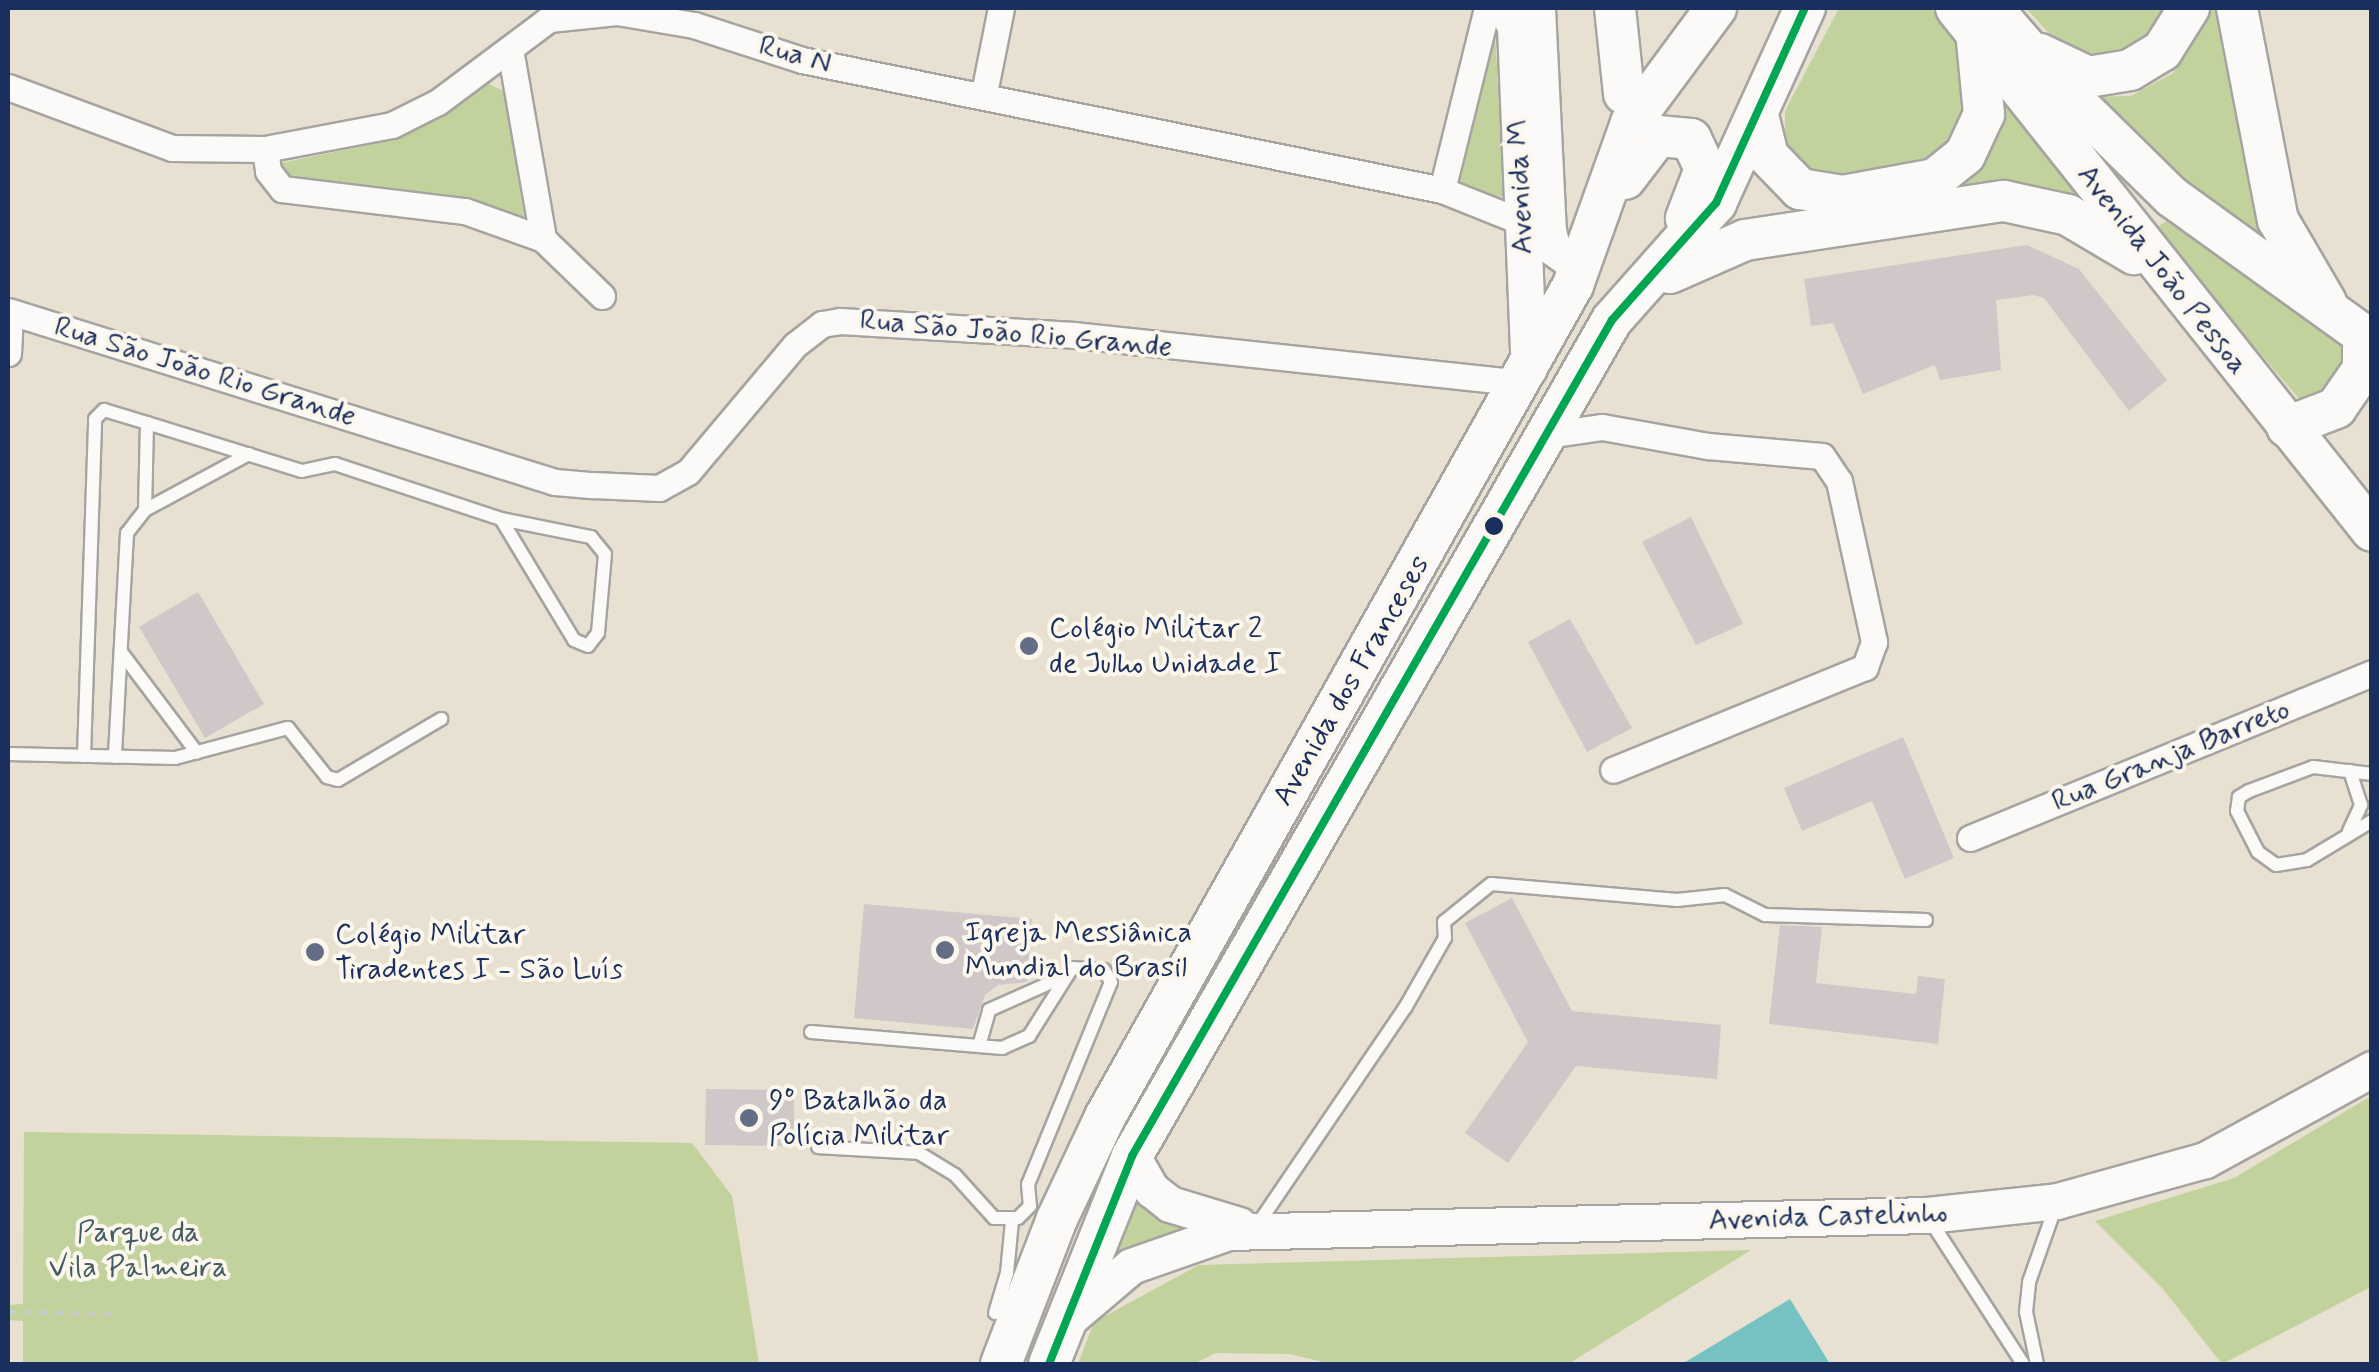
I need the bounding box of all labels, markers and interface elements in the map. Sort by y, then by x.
street label: Rua N [755,28,835,82]
street label: Avenida M [1501,119,1541,255]
street label: Avenida João Pessoa [2068,157,2256,383]
street label: Rua São João Rio Grande [858,302,1174,366]
street label: Rua São João Rio Grande [49,309,361,435]
unlabelled marker [1484,516,1504,536]
street label: Avenida dos Franceses [1264,547,1440,815]
place label: Colégio Militar 2 de Julho Unidade I [1049,611,1287,682]
marker: Colégio Militar 2 de Julho Unidade I [1018,635,1040,657]
street label: Rua Granja Barreto [2044,691,2298,821]
place label: Igreja Messiânica Mundial do Brasil [965,915,1192,986]
place label: Colégio Militar Tiradentes I - São Luís [335,917,624,988]
marker: Igreja Messiânica Mundial do Brasil [934,939,956,961]
marker: Colégio Militar Tiradentes I - São Luís [304,941,326,963]
place label: 9º Batalhão da Polícia Militar [769,1083,949,1154]
marker: 9º Batalhão da Polícia Militar [738,1107,760,1129]
street label: Avenida Castelinho [1707,1195,1949,1239]
park label: Parque da Vila Palmeira [49,1215,227,1286]

